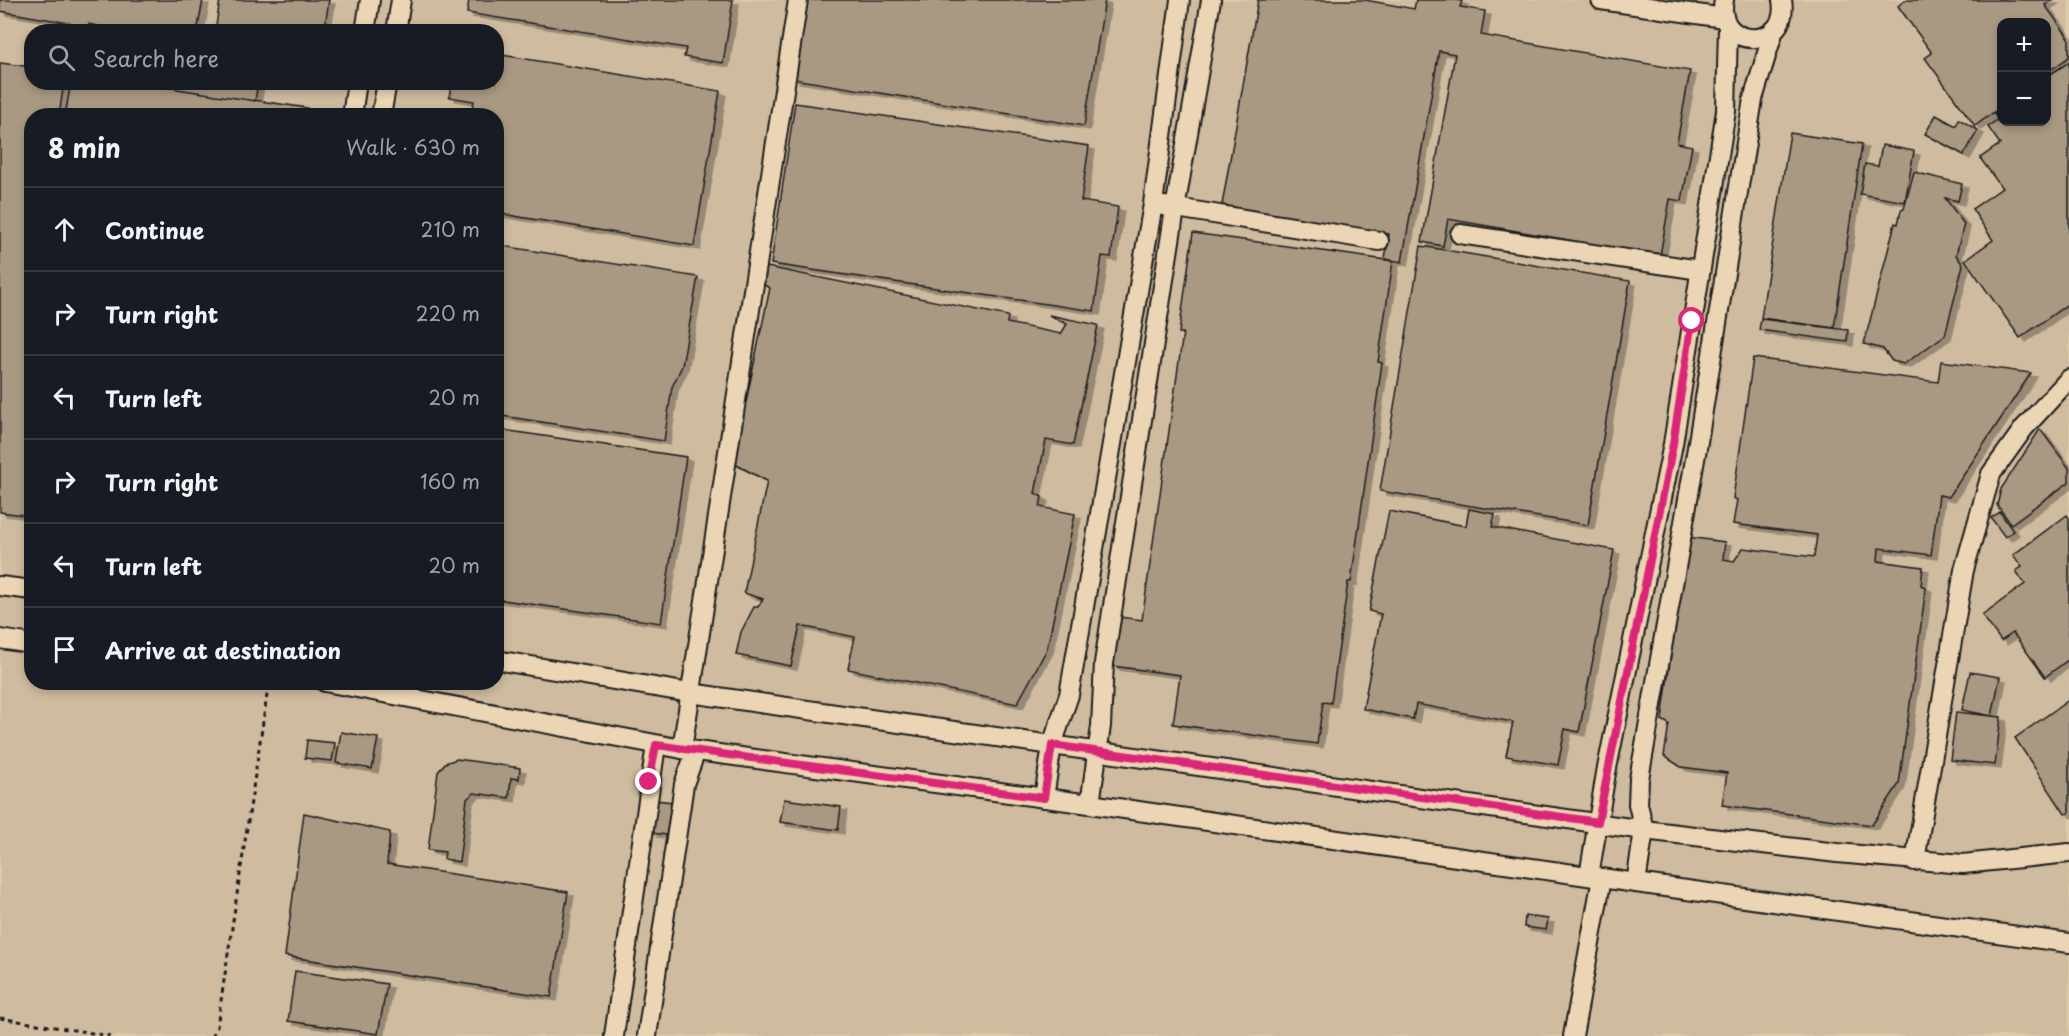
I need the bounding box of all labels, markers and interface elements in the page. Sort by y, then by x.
map controls [1997,18,2051,126]
button: + [1997,18,2051,72]
search box [24,24,504,90]
icon: search [45,41,78,74]
text: Search here [93,41,219,74]
button: − [1997,72,2051,126]
text: 8 min [48,128,121,167]
text: Walk · 630 m [346,132,480,162]
icon: ahead [48,213,81,246]
text: Continue [105,213,204,246]
text: 210 m [421,214,480,244]
icon: right [48,297,81,330]
text: Turn right [105,297,218,330]
text: 220 m [416,298,480,328]
route start [1678,307,1704,333]
icon: left [48,381,81,414]
text: Turn left [105,381,202,414]
text: 20 m [428,382,480,412]
icon: right [48,465,81,498]
text: Turn right [105,465,218,498]
text: 160 m [420,466,480,496]
icon: left [48,549,81,582]
text: Turn left [105,549,202,582]
text: 20 m [428,550,480,580]
icon: arrive [48,633,81,666]
text: Arrive at destination [105,633,341,666]
route end [635,768,661,794]

